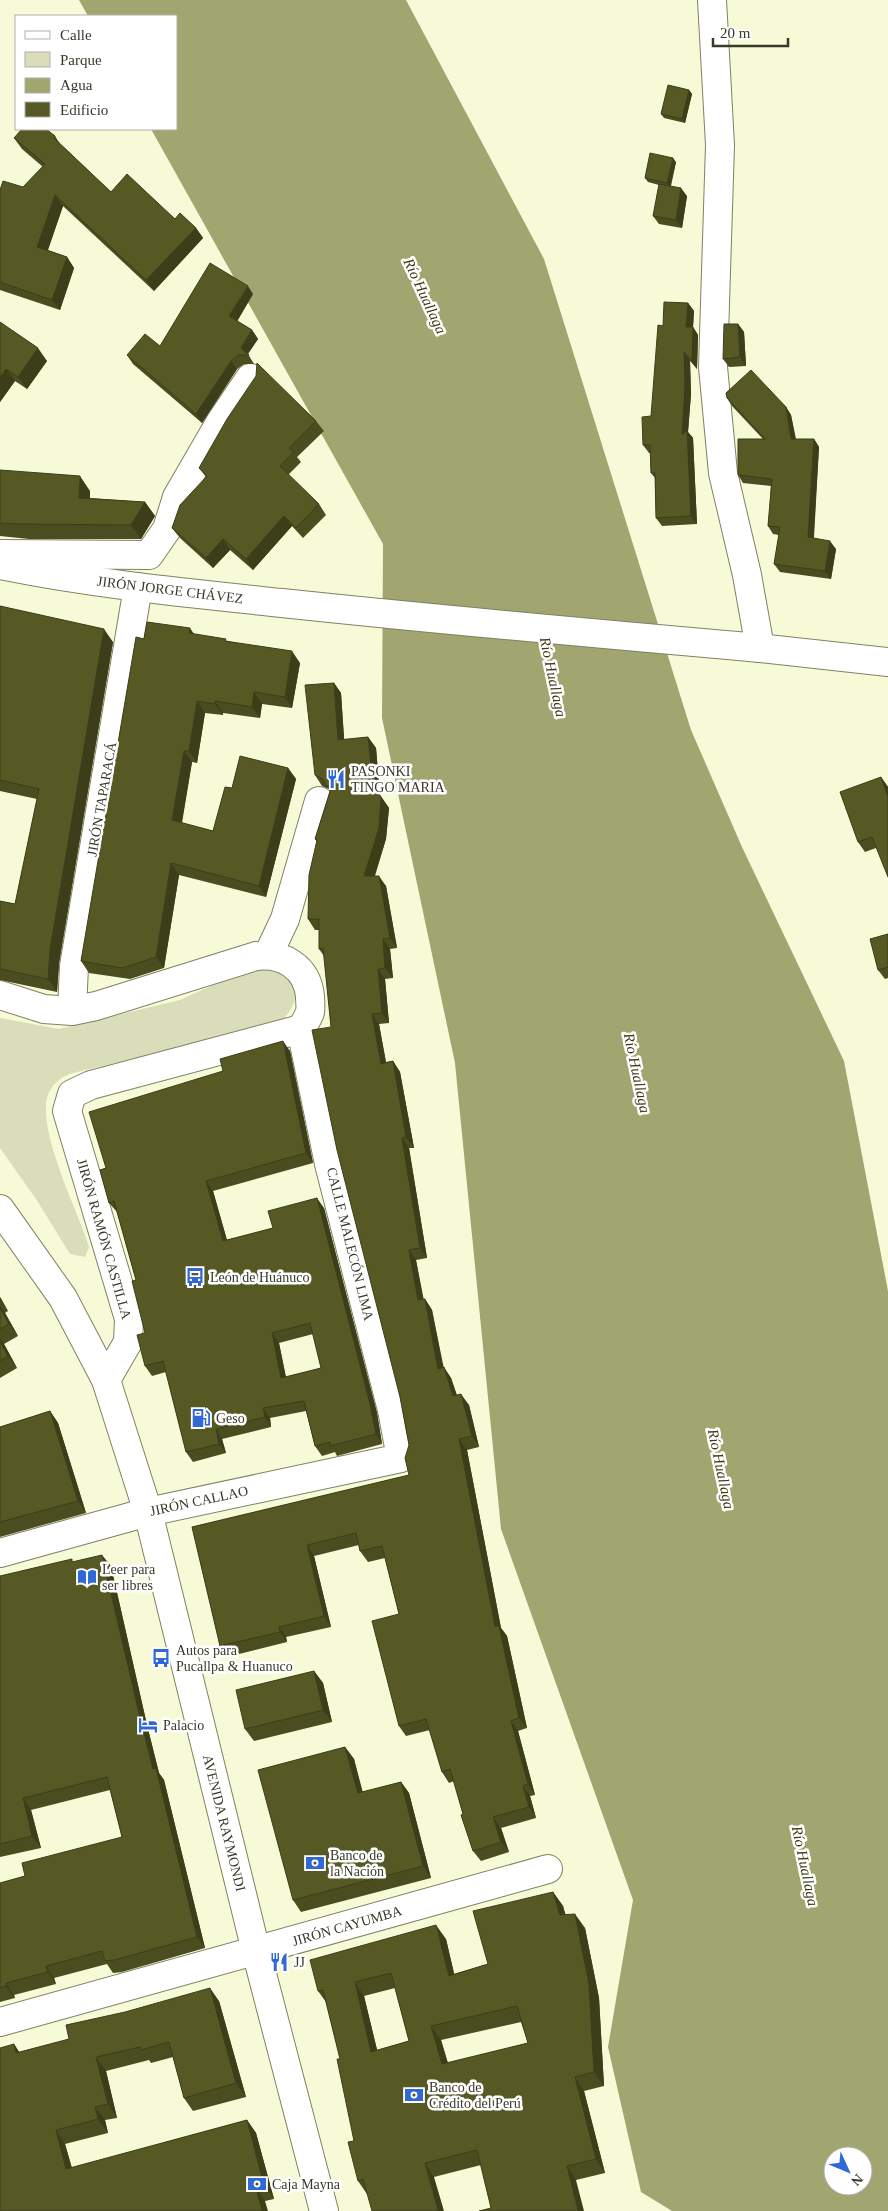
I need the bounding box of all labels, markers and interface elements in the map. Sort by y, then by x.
legend [15,15,178,130]
scale bar [713,15,788,47]
text: 20 m [720,25,751,41]
text: Calle [60,27,92,43]
text: Parque [60,52,102,68]
text: Agua [60,77,93,93]
text: Edificio [60,102,108,118]
water label: Río Huallaga [400,255,449,336]
street label: JIRÓN JORGE CHÁVEZ [96,573,244,606]
water label: Río Huallaga [537,635,569,718]
street label: JIRÓN TAPARACÁ [84,740,120,857]
place label: PASONKI TINGO MARIA [351,764,446,795]
restaurant icon: PASONKI TINGO MARIA [325,768,347,790]
water label: Río Huallaga [621,1031,653,1114]
street label: JIRÓN RAMÓN CASTILLA [74,1157,135,1322]
street label: CALLE MALECÓN LIMA [324,1166,377,1323]
bus stop icon: León de Huánuco [184,1266,206,1288]
place label: León de Huánuco [210,1270,310,1285]
fuel station icon: Geso [190,1407,212,1429]
place label: Geso [216,1411,245,1426]
water label: Río Huallaga [705,1427,737,1510]
street label: JIRÓN CALLAO [148,1482,249,1519]
place label: Leer para ser libres [102,1562,156,1593]
library icon: Leer para ser libres [76,1566,98,1588]
place label: Autos para Pucallpa & Huanuco [176,1643,293,1674]
bus stop icon: Autos para Pucallpa & Huanuco [150,1647,172,1669]
hotel icon: Palacio [137,1714,159,1736]
place label: Palacio [163,1718,204,1733]
street label: AVENIDA RAYMONDI [200,1753,248,1893]
water label: Río Huallaga [789,1824,821,1907]
place label: Banco de la Nación [330,1848,384,1879]
bank icon: Banco de la Nación [304,1852,326,1874]
street label: JIRÓN CAYUMBA [290,1902,404,1949]
restaurant icon: JJ [268,1951,290,1973]
place label: JJ [294,1955,305,1970]
place label: Banco de Crédito del Perú [429,2080,521,2111]
bank icon: Banco de Crédito del Perú [403,2084,425,2106]
north arrow [823,2146,873,2196]
text: N [848,2171,866,2189]
bank icon: Caja Mayna [246,2173,268,2195]
place label: Caja Mayna [272,2177,341,2192]

